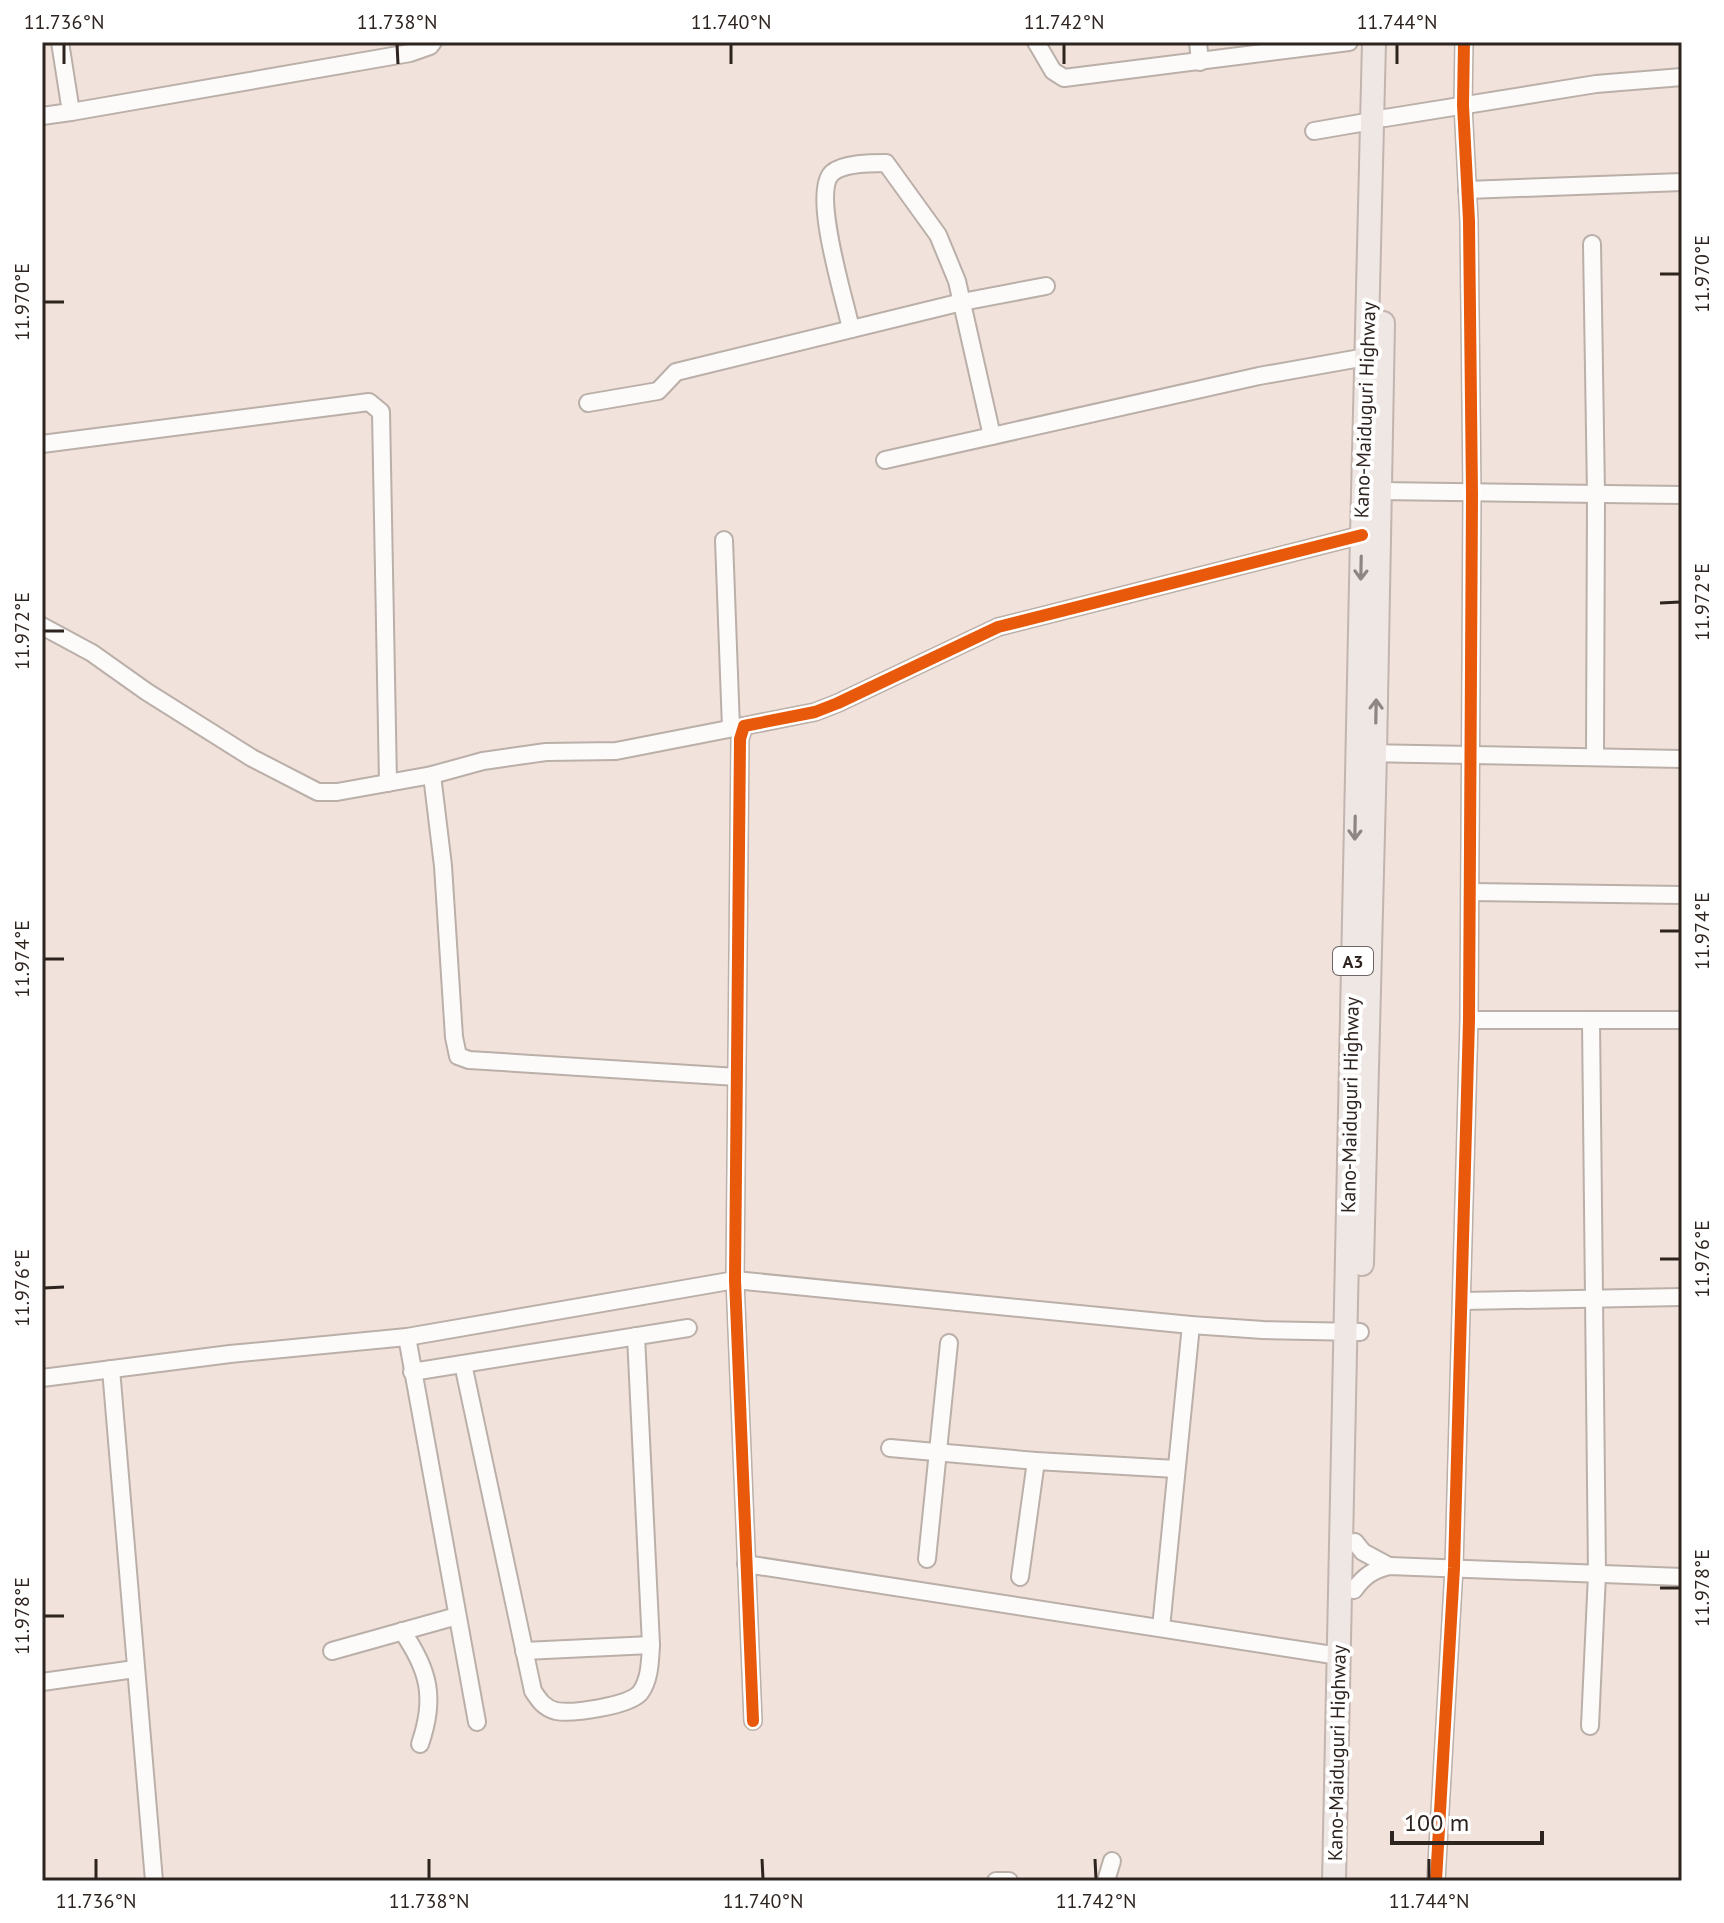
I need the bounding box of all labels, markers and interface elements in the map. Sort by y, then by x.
text: 11.736°N [24,9,104,35]
text: 11.738°N [357,9,437,35]
text: 11.740°N [691,9,771,35]
text: 11.742°N [1024,9,1104,35]
text: 11.744°N [1357,9,1437,35]
text: 11.970°E [1689,235,1715,313]
text: 11.970°E [9,263,35,341]
street label: Kano-Maiduguri Highway [1348,301,1382,519]
one-way arrow [1353,554,1369,581]
text: 11.972°E [1689,563,1715,641]
text: 11.972°E [9,592,35,670]
one-way arrow [1368,698,1384,725]
one-way arrow [1348,814,1363,841]
text: 11.974°E [1689,892,1715,970]
text: 11.974°E [9,920,35,998]
road number: A3 [1333,947,1373,975]
street label: Kano-Maiduguri Highway [1335,996,1365,1213]
text: 11.976°E [1689,1220,1715,1298]
text: 11.976°E [9,1249,35,1327]
text: 11.978°E [1689,1549,1715,1627]
text: 11.978°E [9,1577,35,1655]
street label: Kano-Maiduguri Highway [1322,1644,1352,1861]
scale bar [1392,1795,1542,1845]
text: 100 m [1404,1807,1469,1838]
text: 11.736°N [56,1888,136,1914]
text: 11.738°N [389,1888,469,1914]
text: 11.740°N [723,1888,803,1914]
text: 11.742°N [1056,1888,1136,1914]
text: 11.744°N [1389,1888,1469,1914]

